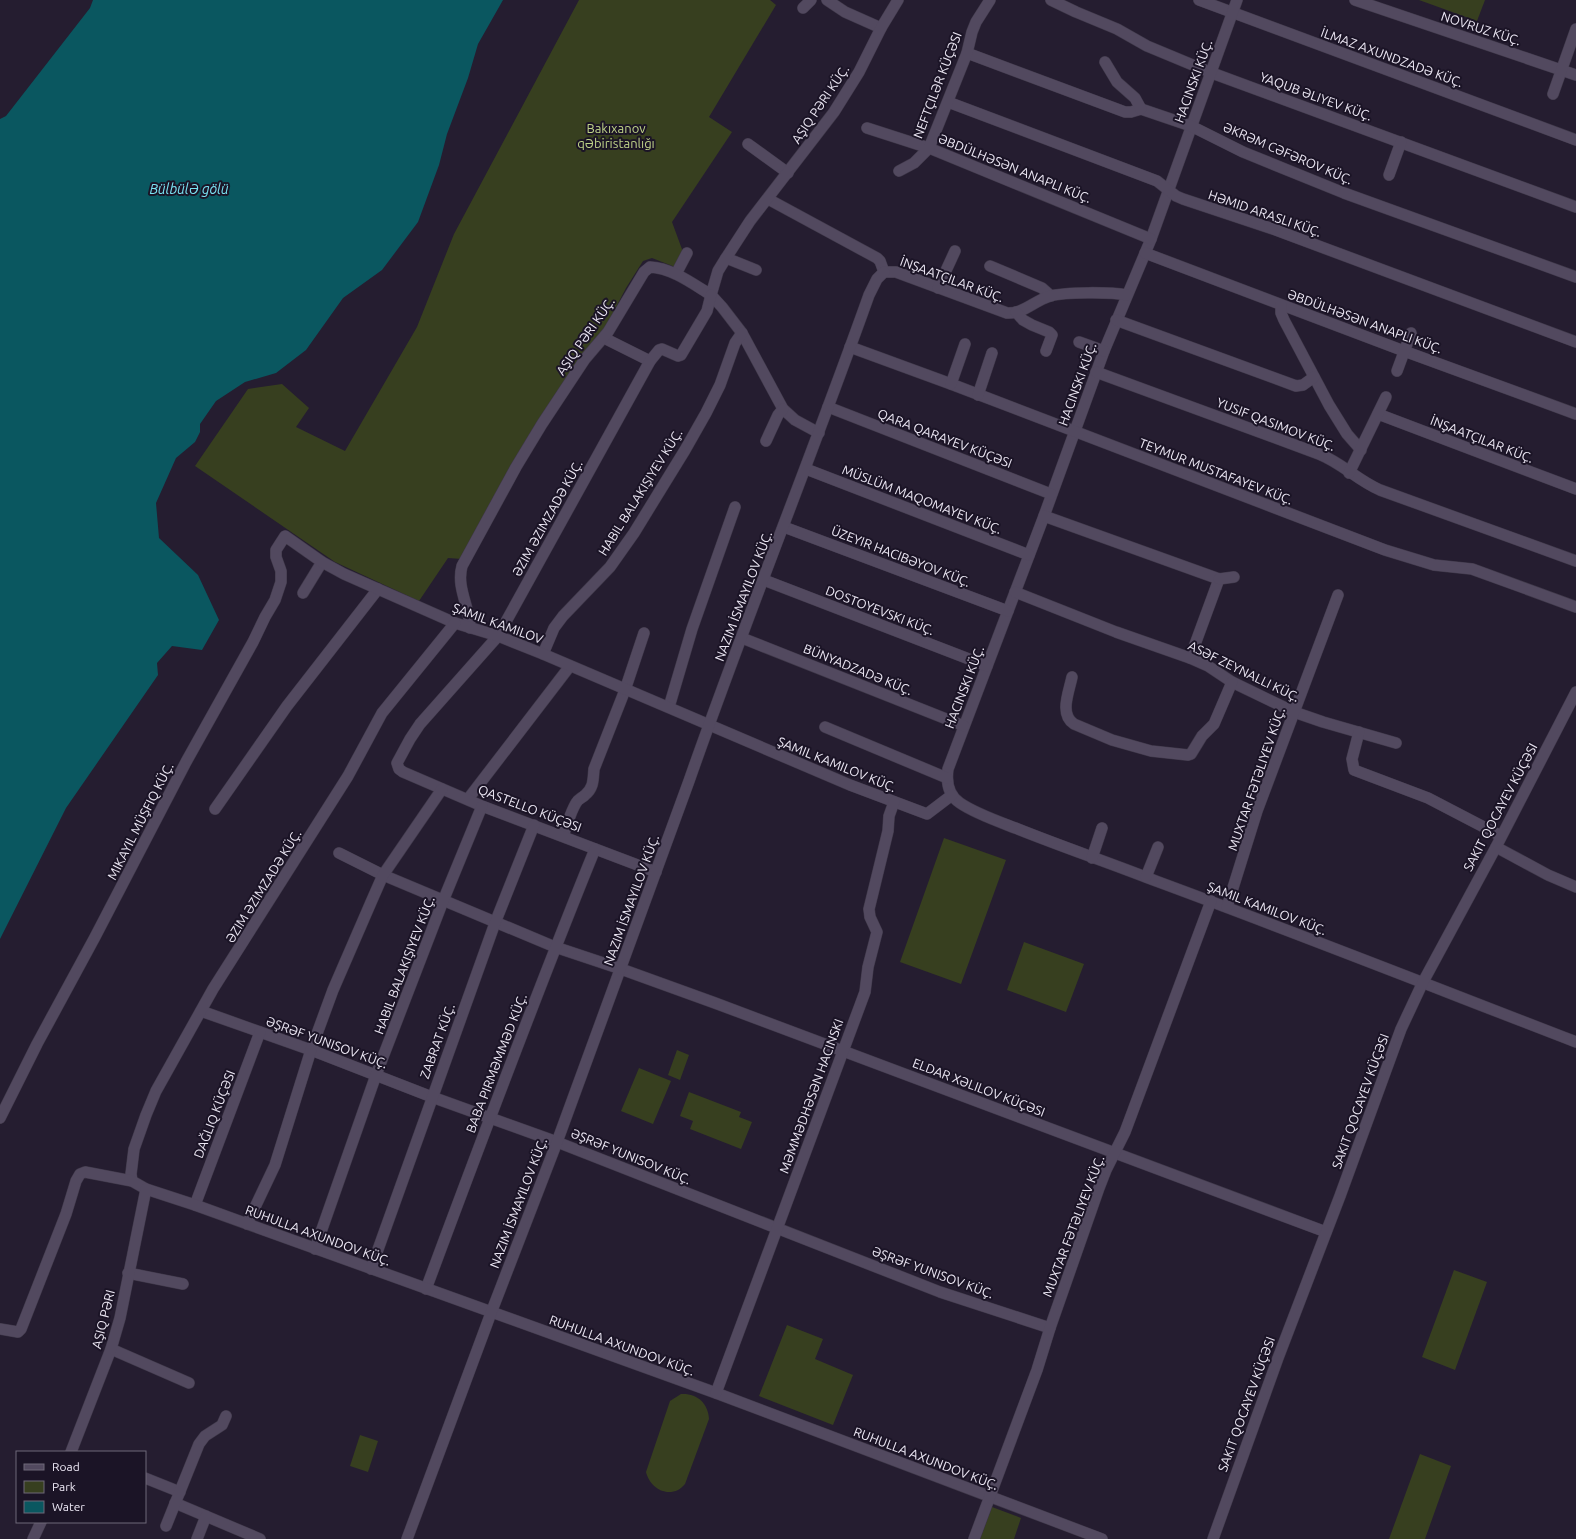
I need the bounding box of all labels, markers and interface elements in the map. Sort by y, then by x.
street label: NOVRUZ KÜÇ. [1439,8,1523,47]
street label: İLMAZ AXUNDZADƏ KÜÇ. [1319,24,1465,89]
street label: NEFTÇILƏR KÜÇƏSI [909,30,964,140]
street label: HACINSKI KÜÇ. [1171,37,1214,124]
street label: AŞIQ PƏRI KÜÇ. [788,62,852,146]
street label: YAQUB ƏLIYEV KÜÇ. [1258,68,1374,124]
street label: ƏKRƏM CƏFƏROV KÜÇ. [1221,118,1355,187]
park label: Bakıxanov qəbiristanlığı [577,121,655,150]
street label: ƏBDÜLHƏSƏN ANAPLI KÜÇ. [937,130,1094,205]
water label: Bülbülə gölü [149,181,229,197]
street label: HƏMID ARASLI KÜÇ. [1207,186,1324,239]
street label: İNŞAATÇILAR KÜÇ. [898,253,1006,304]
street label: ƏBDÜLHƏSƏN ANAPLI KÜÇ. [1286,286,1445,356]
street label: AŞIQ PƏRI KÜÇ. [552,294,618,378]
street label: HACINSKI KÜÇ. [1055,340,1098,427]
street label: YUSIF QASIMOV KÜÇ. [1214,394,1338,454]
street label: QARA QARAYEV KÜÇƏSI [875,405,1015,471]
street label: İNŞAATÇILAR KÜÇ. [1429,412,1536,465]
street label: HABIL BALAKIŞIYEV KÜÇ. [594,426,685,558]
street label: TEYMUR MUSTAFAYEV KÜÇ. [1137,434,1295,507]
street label: ƏZIM ƏZIMZADƏ KÜÇ. [508,457,585,579]
street label: MÜSLÜM MAQOMAYEV KÜÇ. [840,461,1004,537]
street label: ÜZEYIR HACIBƏYOV KÜÇ. [830,522,973,589]
street label: NAZIM İSMAYILOV KÜÇ. [711,529,774,663]
street label: DOSTOYEVSKI KÜÇ. [824,582,937,637]
street label: ŞAMIL KAMILOV [451,600,546,646]
street label: ASƏF ZEYNALLI KÜÇ. [1186,637,1302,704]
street label: BÜNYADZADƏ KÜÇ. [802,640,915,697]
street label: HACINSKI KÜÇ. [941,643,986,730]
street label: MUXTAR FƏTƏLIYEV KÜÇ. [1224,705,1287,853]
street label: ŞAMIL KAMILOV KÜÇ. [776,733,899,794]
street label: SAKIT QOCAYEV KÜÇƏSI [1459,740,1541,874]
street label: MIKAYIL MÜŞFIQ KÜÇ. [103,760,177,882]
street label: QASTELLO KÜÇƏSI [476,781,584,835]
street label: ƏZIM ƏZIMZADƏ KÜÇ. [222,826,304,945]
street label: NAZIM İSMAYILOV KÜÇ. [600,832,661,967]
street label: ŞAMIL KAMILOV KÜÇ. [1205,878,1329,937]
street label: HABIL BALAKIŞIYEV KÜÇ. [370,894,437,1036]
street label: BABA PIRMƏMMƏD KÜÇ. [462,991,529,1135]
street label: ZABRAT KÜÇ. [416,1001,457,1080]
street label: ƏŞRƏF YUNISOV KÜÇ. [264,1013,390,1070]
street label: MƏMMƏDHƏSƏN HACINSKI [776,1017,846,1175]
street label: SAKIT QOCAYEV KÜÇƏSI [1328,1031,1392,1171]
street label: ELDAR XƏLILOV KÜÇƏSI [911,1054,1048,1119]
street label: DAĞLIQ KÜÇƏSI [190,1068,238,1160]
street label: ƏŞRƏF YUNISOV KÜÇ. [569,1125,693,1186]
street label: NAZIM İSMAYILOV KÜÇ. [486,1136,549,1270]
street label: MUXTAR FƏTƏLIYEV KÜÇ. [1039,1153,1107,1299]
street label: RUHULLA AXUNDOV KÜÇ. [243,1201,393,1268]
street label: ƏŞRƏF YUNISOV KÜÇ. [870,1243,996,1300]
street label: AŞIQ PƏRI [89,1288,118,1350]
street label: RUHULLA AXUNDOV KÜÇ. [547,1311,697,1378]
street label: SAKIT QOCAYEV KÜÇƏSI [1214,1334,1278,1474]
street label: RUHULLA AXUNDOV KÜÇ. [852,1423,1001,1492]
legend [16,1451,146,1523]
text: Road [52,1460,80,1473]
text: Park [52,1480,76,1493]
text: Water [52,1500,85,1513]

